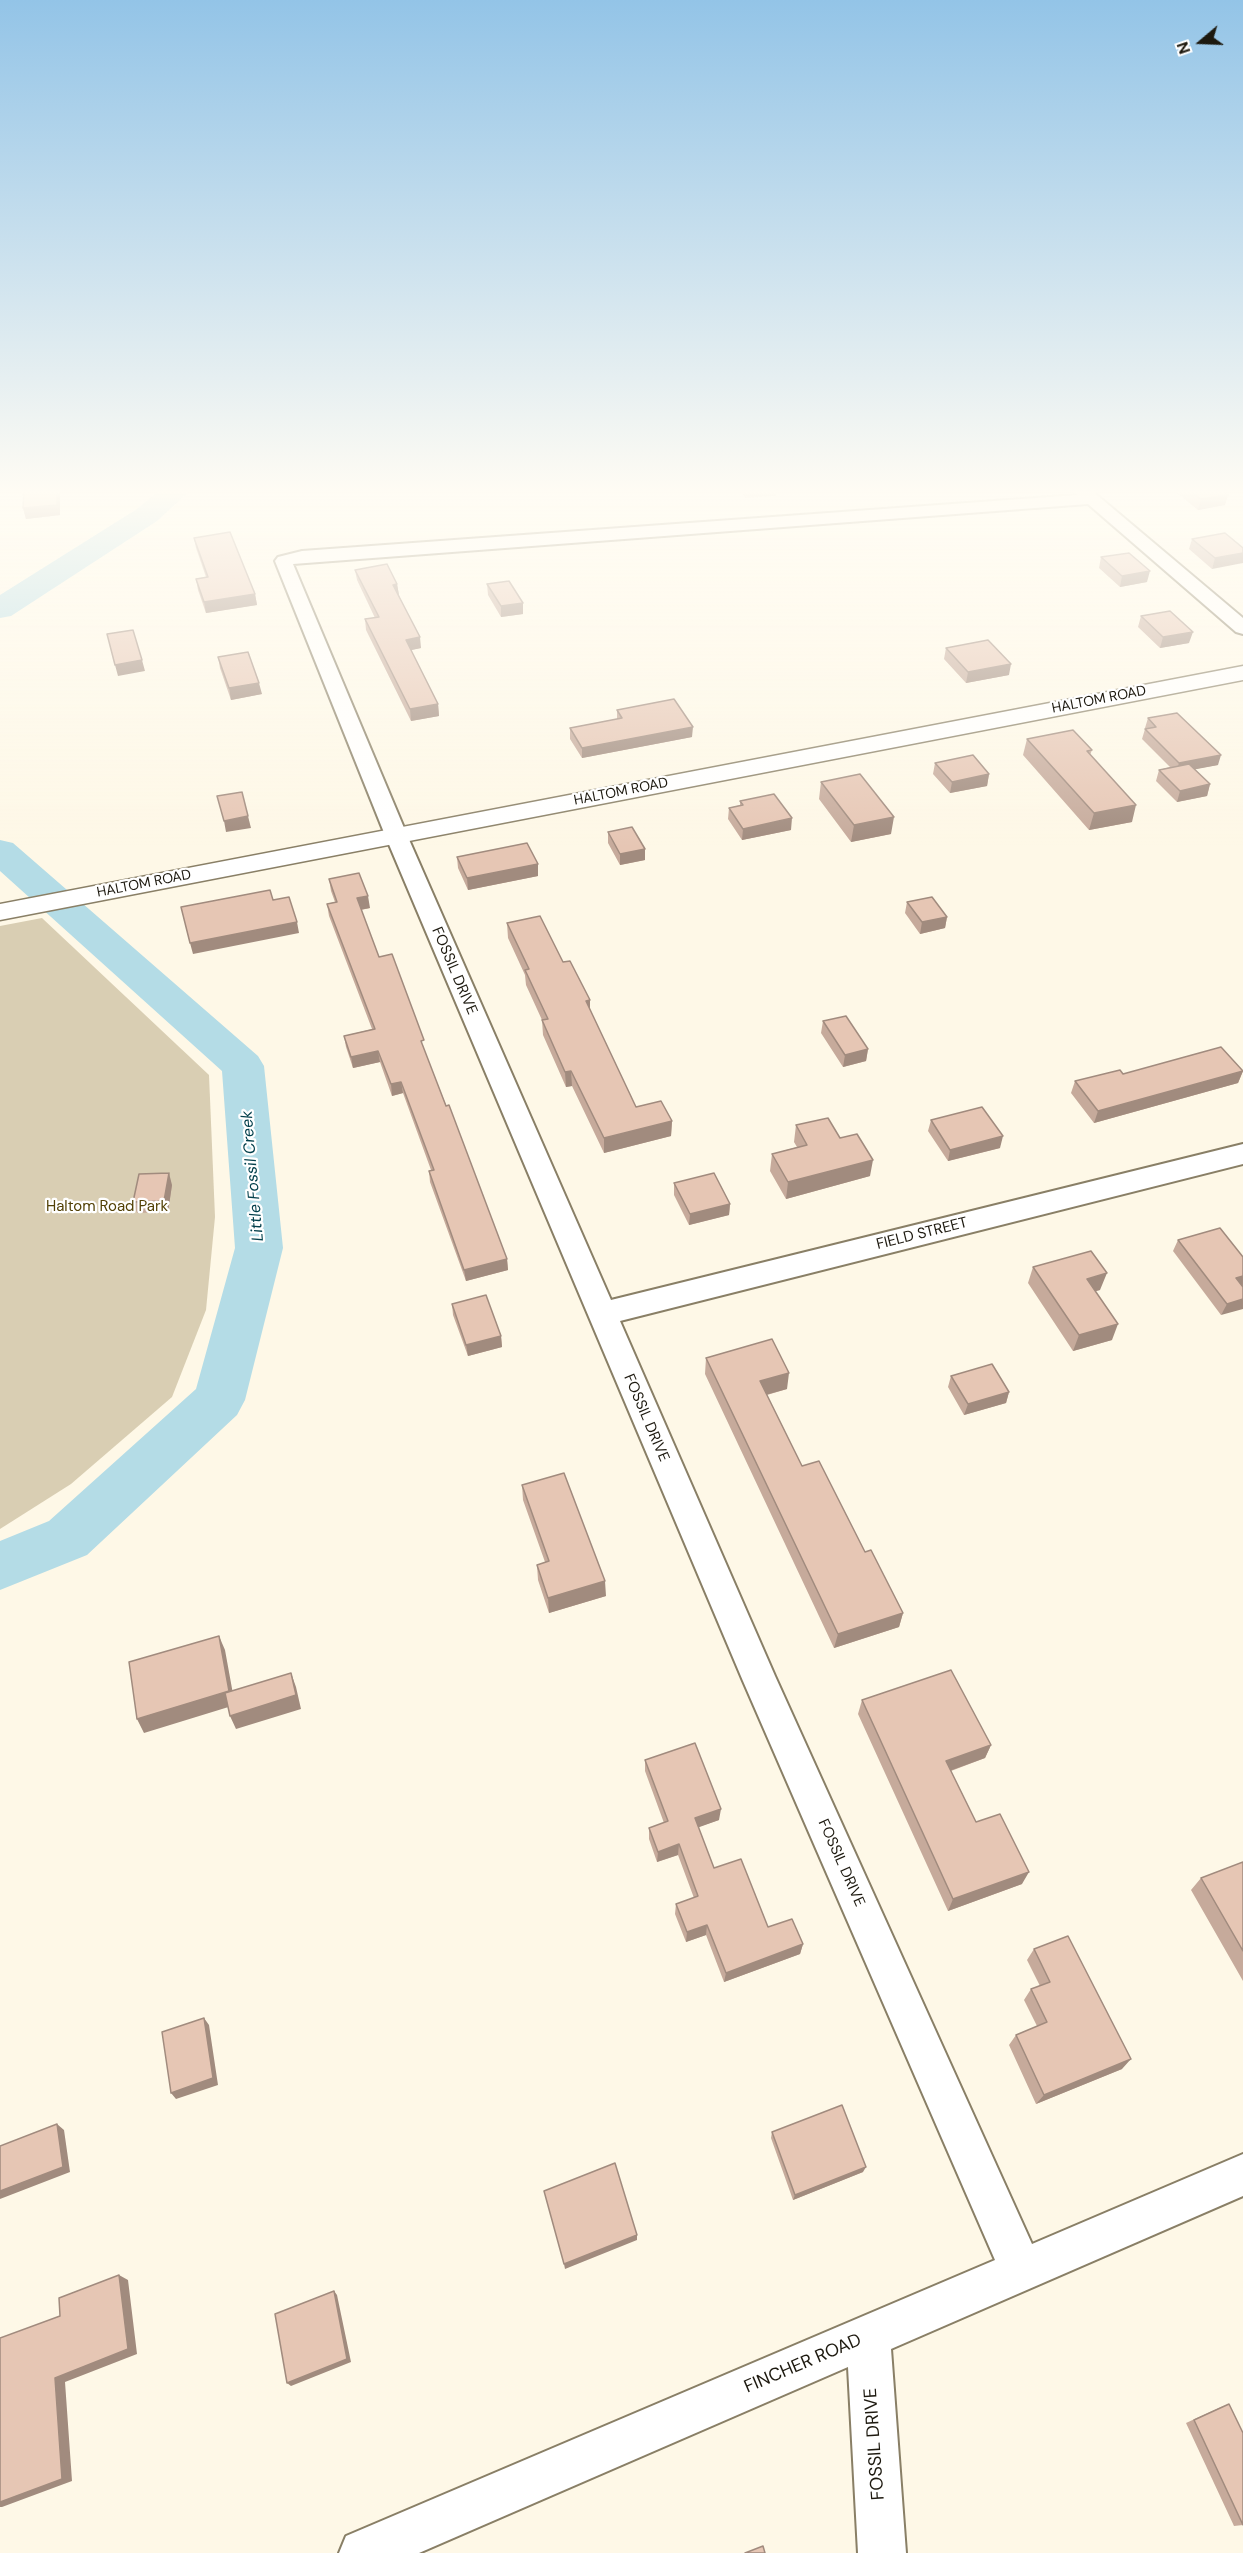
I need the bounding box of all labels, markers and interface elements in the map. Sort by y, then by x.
north arrow [1171,12,1231,72]
text: N [1172,39,1195,57]
street label: HALTOM ROAD [1050,683,1148,717]
street label: HALTOM ROAD [572,775,670,809]
street label: HALTOM ROAD [95,867,193,901]
street label: FOSSIL DRIVE [427,924,481,1018]
water label: Little Fossil Creek [238,1110,268,1242]
park label: Haltom Road Park [46,1198,168,1216]
street label: FIELD STREET [875,1214,969,1254]
street label: FOSSIL DRIVE [619,1371,673,1465]
street label: FOSSIL DRIVE [814,1817,868,1909]
street label: FINCHER ROAD [741,2330,865,2398]
street label: FOSSIL DRIVE [860,2387,890,2501]

